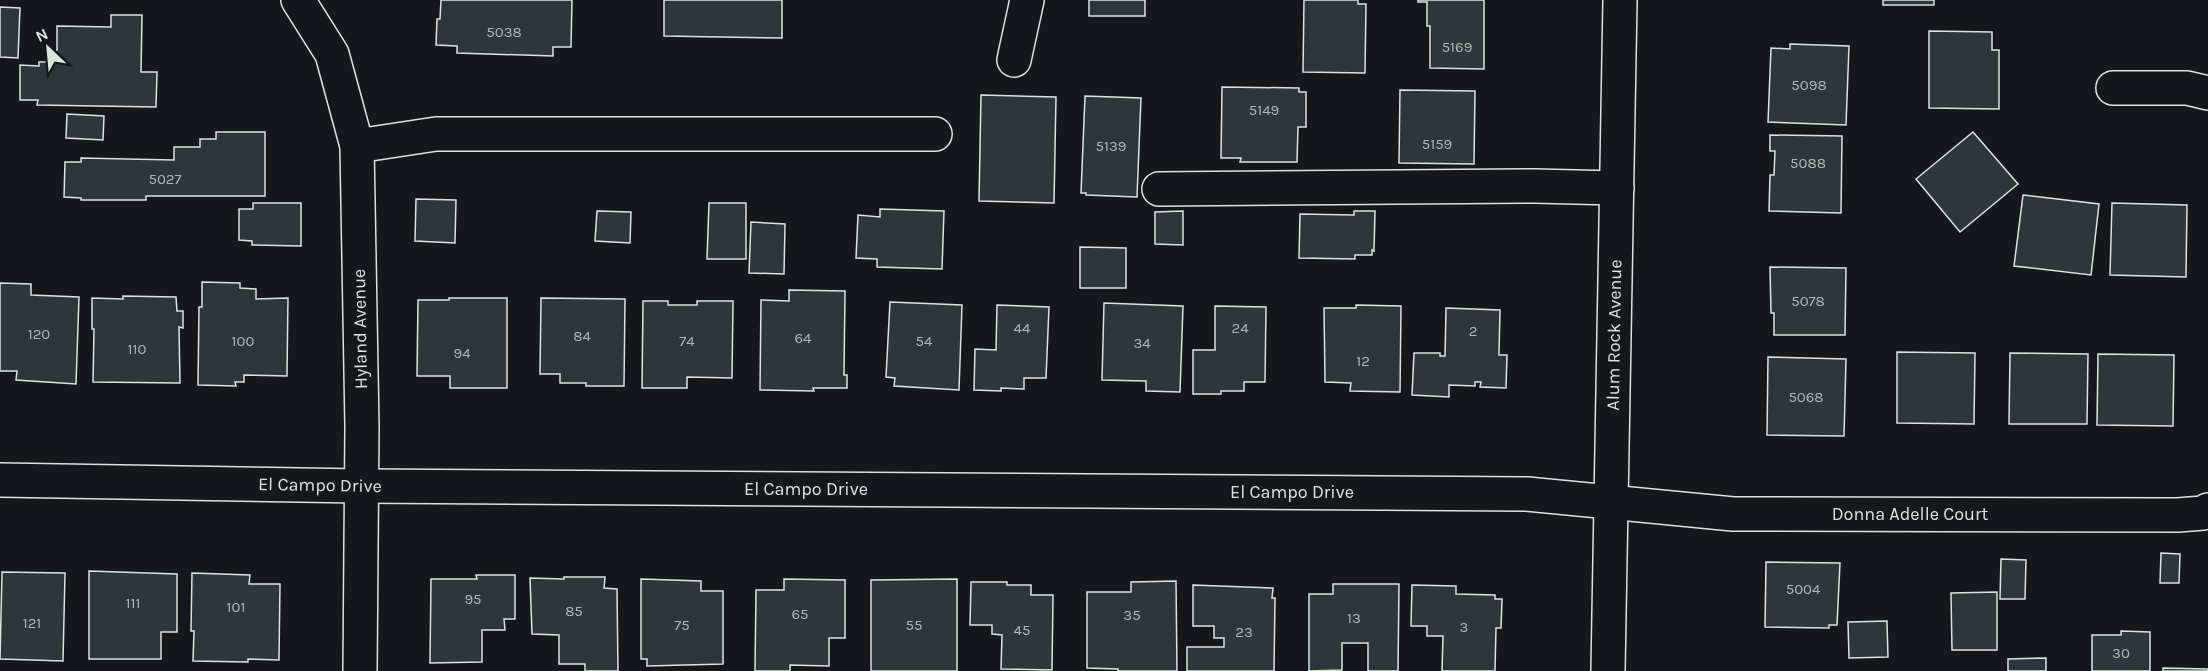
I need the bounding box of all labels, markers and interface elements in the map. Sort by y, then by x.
north arrow [18,18,78,78]
house number: 5038 [486,23,522,41]
text: N [32,24,51,46]
house number: 5169 [1442,38,1472,56]
house number: 5098 [1791,76,1827,94]
house number: 5149 [1249,101,1279,119]
house number: 5159 [1422,135,1452,153]
house number: 5139 [1096,137,1126,155]
house number: 5088 [1790,154,1826,172]
house number: 5027 [148,170,182,188]
street label: Alum Rock Avenue [1602,259,1626,411]
street label: Hyland Avenue [348,269,372,389]
house number: 5078 [1791,292,1825,310]
house number: 44 [1014,319,1031,337]
house number: 24 [1231,319,1249,337]
house number: 2 [1469,322,1477,340]
house number: 120 [28,325,50,343]
house number: 84 [573,327,591,345]
house number: 64 [795,329,812,347]
house number: 100 [232,332,254,350]
house number: 74 [679,332,695,350]
house number: 54 [916,332,933,350]
house number: 34 [1133,334,1151,352]
house number: 110 [128,340,147,358]
house number: 94 [453,344,471,362]
house number: 12 [1356,352,1370,370]
house number: 5068 [1788,388,1824,406]
street label: El Campo Drive [258,473,382,497]
street label: El Campo Drive [744,478,868,500]
street label: El Campo Drive [1230,481,1354,503]
street label: Donna Adelle Court [1832,503,1988,525]
house number: 5004 [1786,580,1821,598]
house number: 95 [464,590,482,608]
house number: 111 [126,594,140,612]
house number: 101 [227,598,245,616]
house number: 85 [565,602,583,620]
house number: 65 [791,605,809,623]
house number: 35 [1123,606,1141,624]
house number: 13 [1347,609,1361,627]
house number: 121 [23,614,41,632]
house number: 75 [674,616,690,634]
house number: 55 [906,616,922,634]
house number: 3 [1460,618,1468,636]
house number: 45 [1014,621,1030,639]
house number: 23 [1235,623,1253,641]
house number: 30 [2112,644,2130,662]

